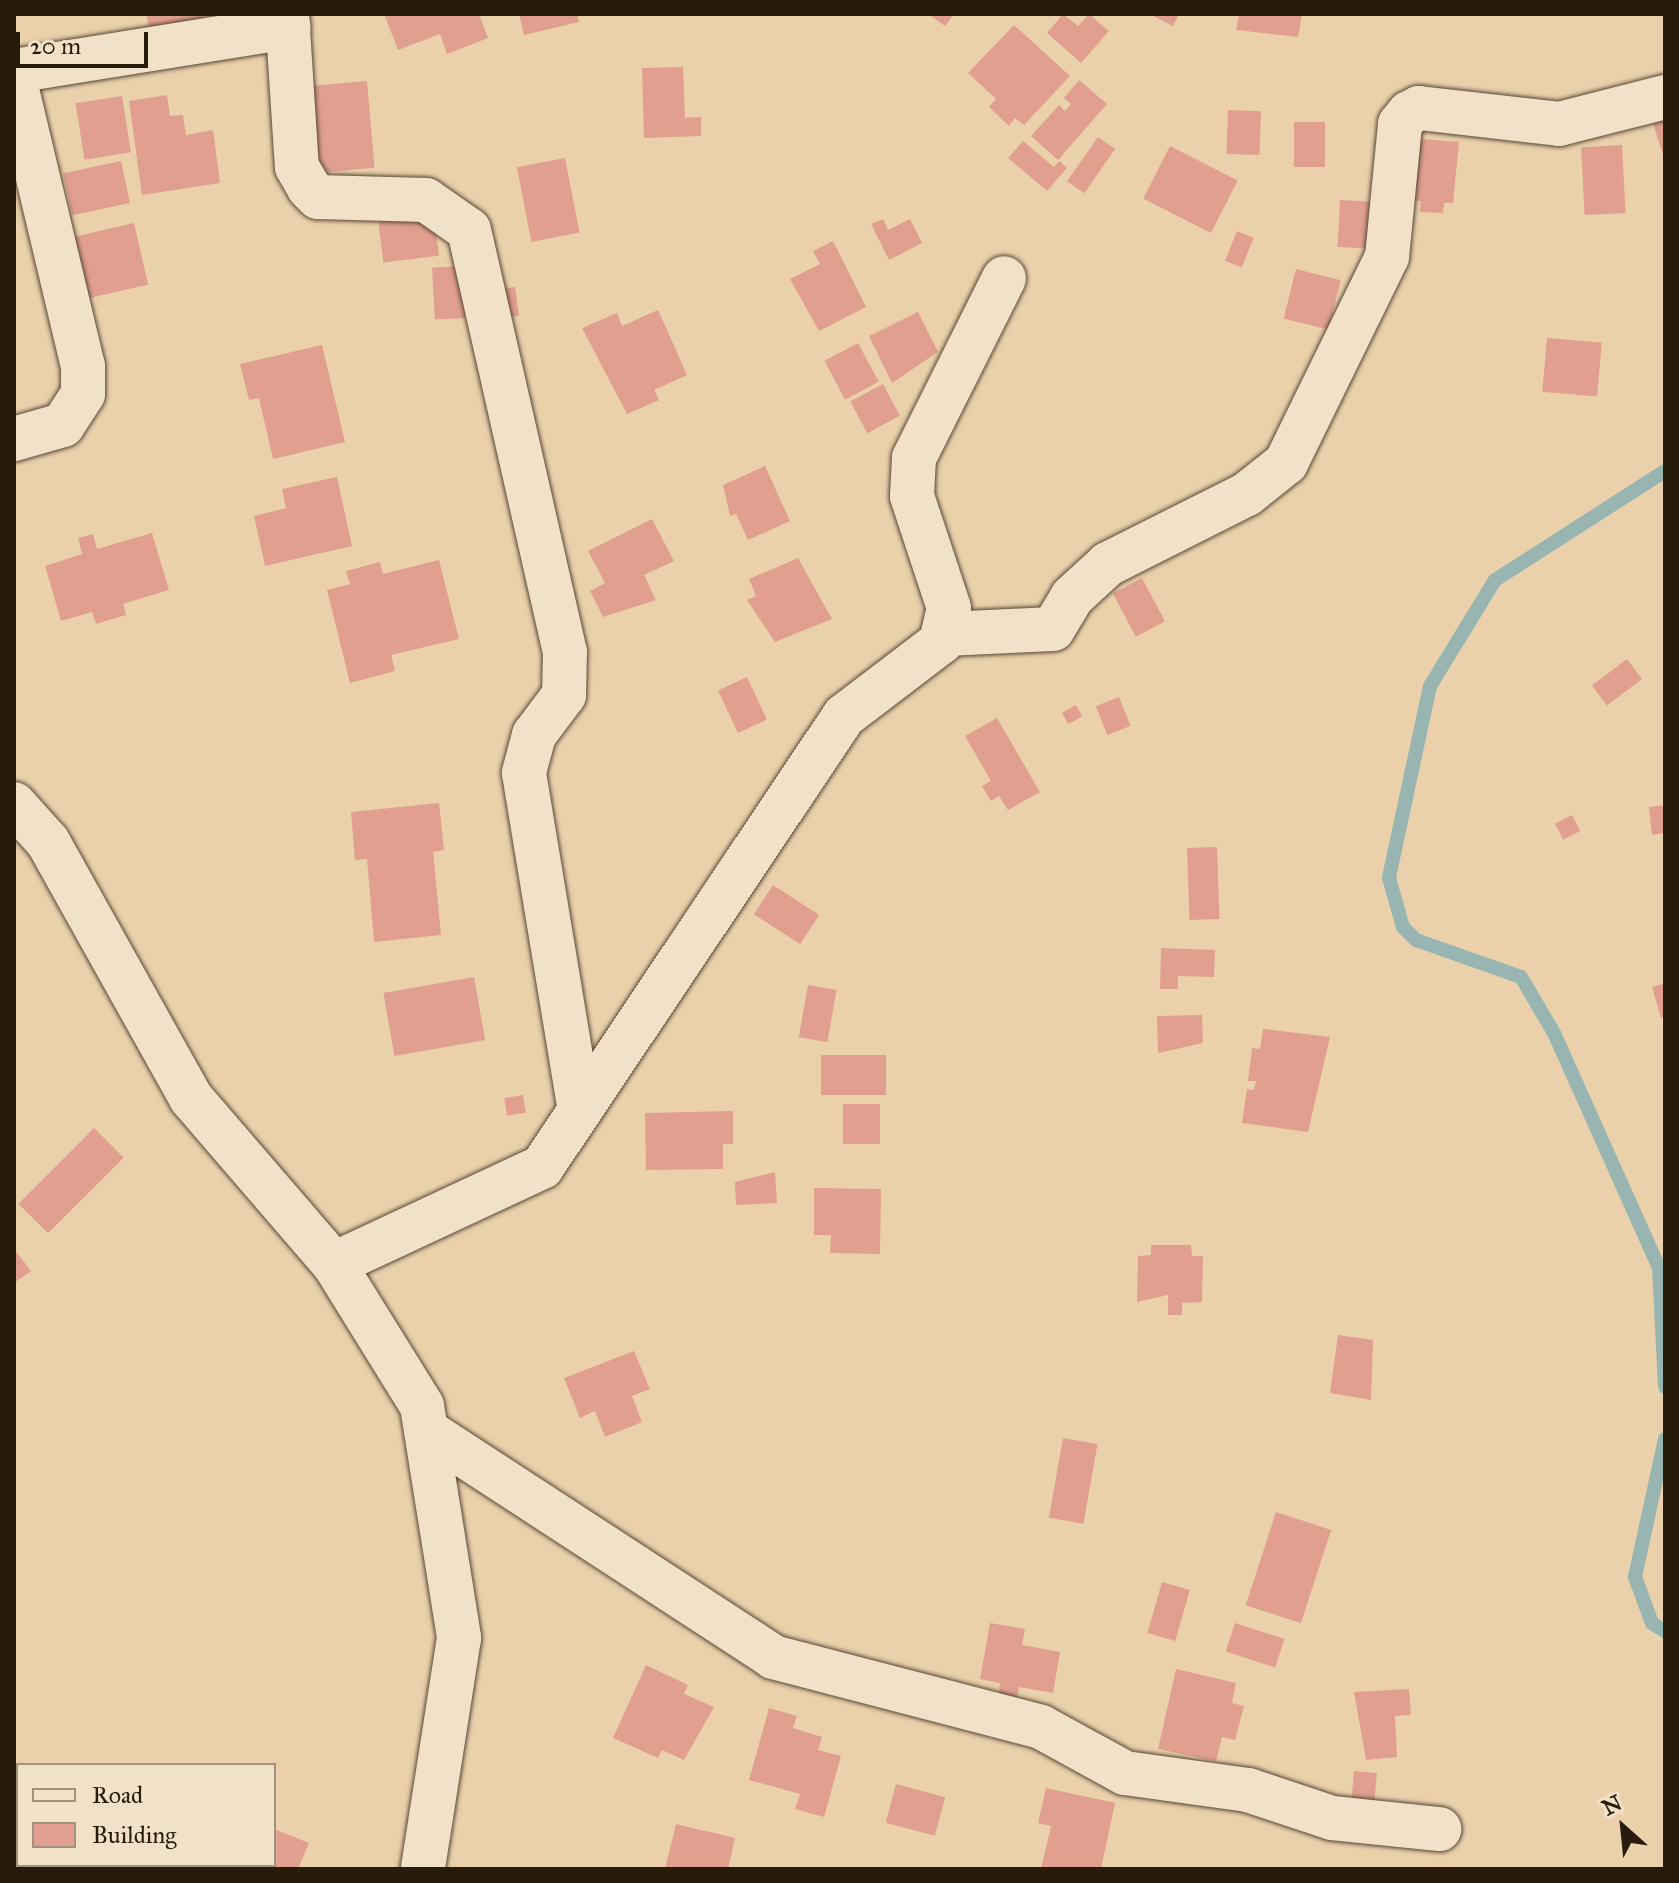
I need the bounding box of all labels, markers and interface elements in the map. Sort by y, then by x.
scale bar [20,16,152,66]
text: 20 m [30,31,81,61]
legend [16,1763,276,1867]
text: Road [92,1780,143,1810]
north arrow [1583,1787,1663,1867]
text: N [1597,1789,1626,1821]
text: Building [92,1820,177,1850]

